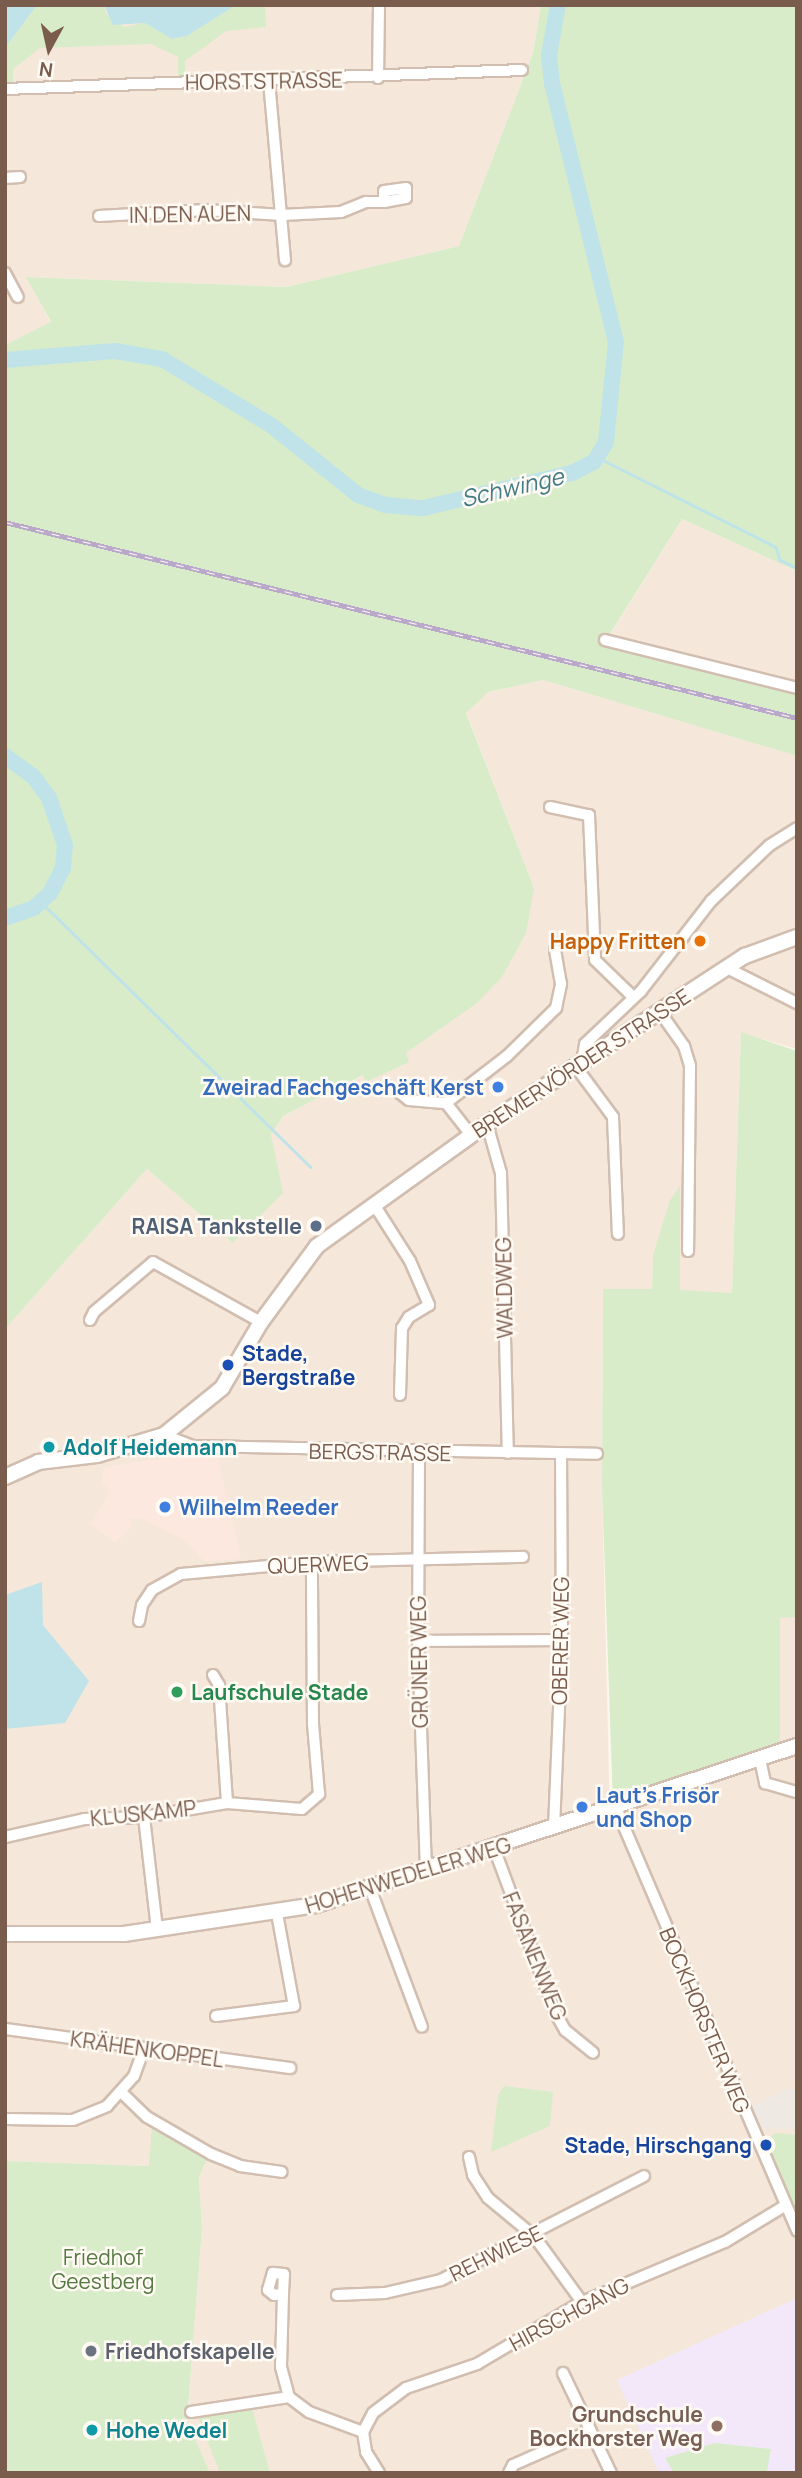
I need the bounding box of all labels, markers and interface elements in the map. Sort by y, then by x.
north arrow [14,14,84,84]
text: N [38,56,55,84]
street label: HORSTSTRASSE [185,67,343,95]
street label: IN DEN AUEN [129,200,251,228]
water label: Schwinge [458,462,566,512]
place label: Happy Fritten [550,928,686,954]
marker: Happy Fritten [692,933,708,949]
street label: BREMERVÖRDER STRASSE [467,983,695,1143]
place label: Zweirad Fachgeschäft Kerst [202,1074,484,1100]
marker: Zweirad Fachgeschäft Kerst [490,1079,506,1095]
place label: RAISA Tankstelle [132,1213,302,1239]
marker: RAISA Tankstelle [308,1218,324,1234]
street label: WALDWEG [491,1237,517,1339]
place label: Stade, Bergstraße [242,1340,355,1390]
marker: Stade, Bergstraße [220,1357,236,1373]
place label: Adolf Heidemann [63,1434,237,1460]
street label: BERGSTRASSE [308,1438,452,1466]
marker: Adolf Heidemann [41,1439,57,1455]
place label: Wilhelm Reeder [179,1494,339,1520]
marker: Wilhelm Reeder [157,1499,173,1515]
street label: QUERWEG [267,1550,369,1578]
street label: OBERER WEG [546,1577,574,1705]
street label: GRÜNER WEG [405,1596,433,1728]
place label: Laufschule Stade [191,1679,368,1705]
marker: Laufschule Stade [169,1684,185,1700]
place label: Laut's Frisör und Shop [596,1782,719,1832]
street label: KLUSKAMP [89,1795,197,1831]
marker: Laut's Frisör und Shop [574,1799,590,1815]
street label: HOHENWEDELER WEG [302,1832,514,1918]
street label: FASANENWEG [498,1888,572,2024]
street label: BOCKHORSTER WEG [655,1923,755,2117]
street label: KRÄHENKOPPEL [69,2026,225,2072]
place label: Stade, Hirschgang [565,2132,752,2158]
marker: Stade, Hirschgang [758,2137,774,2153]
street label: REHWIESE [445,2220,547,2286]
park label: Friedhof Geestberg [51,2244,155,2294]
street label: HIRSCHGANG [505,2272,633,2356]
place label: Friedhofskapelle [105,2338,275,2364]
marker: Friedhofskapelle [83,2343,99,2359]
place label: Grundschule Bockhorster Weg [529,2401,703,2451]
place label: Hohe Wedel [106,2417,227,2443]
marker: Grundschule Bockhorster Weg [709,2418,725,2434]
marker: Hohe Wedel [84,2422,100,2438]

